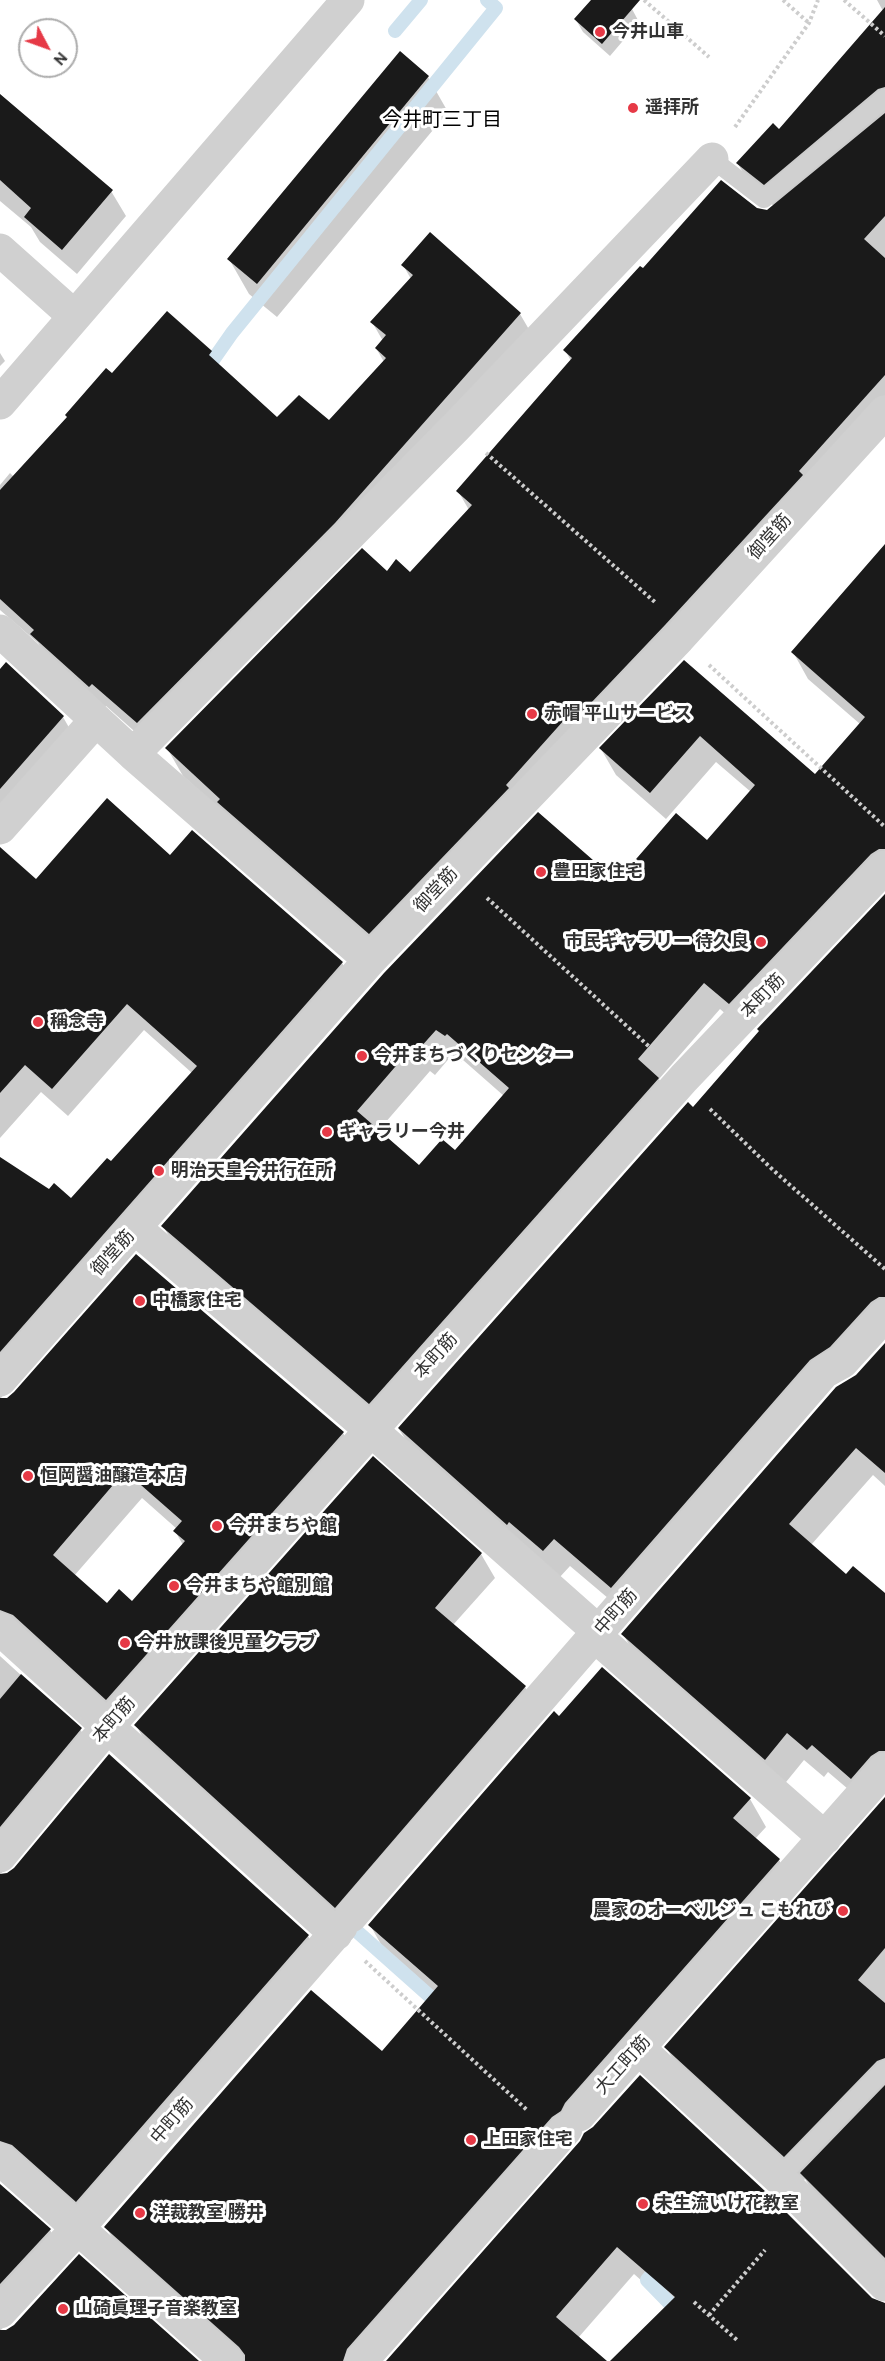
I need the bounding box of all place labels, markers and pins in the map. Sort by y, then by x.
place label: 今井山車 [612,21,684,43]
marker: 今井山車 [593,25,607,39]
place label: 遥拝所 [645,97,699,119]
marker: 遥拝所 [626,101,640,115]
place label: 赤帽 平山サービス [544,703,692,725]
marker: 赤帽 平山サービス [525,707,539,721]
place label: 豊田家住宅 [553,861,643,883]
marker: 豊田家住宅 [534,865,548,879]
place label: 市民ギャラリー 待久良 [565,931,749,953]
marker: 市民ギャラリー 待久良 [754,935,768,949]
place label: 稱念寺 [50,1011,104,1033]
marker: 稱念寺 [31,1015,45,1029]
place label: 今井まちづくりセンター [374,1045,572,1067]
marker: 今井まちづくりセンター [355,1049,369,1063]
place label: ギャラリー今井 [339,1121,465,1143]
marker: ギャラリー今井 [320,1125,334,1139]
place label: 明治天皇今井行在所 [171,1160,333,1182]
marker: 明治天皇今井行在所 [152,1164,166,1178]
place label: 中橋家住宅 [152,1290,242,1312]
marker: 中橋家住宅 [133,1294,147,1308]
place label: 恒岡醤油醸造本店 [40,1465,184,1487]
marker: 恒岡醤油醸造本店 [21,1469,35,1483]
place label: 今井まちや館 [229,1515,337,1537]
marker: 今井まちや館 [210,1519,224,1533]
place label: 今井まちや館別館 [186,1575,330,1597]
marker: 今井まちや館別館 [167,1579,181,1593]
place label: 今井放課後児童クラブ [137,1632,317,1654]
marker: 今井放課後児童クラブ [118,1636,132,1650]
place label: 農家のオーベルジュ こもれび [593,1900,831,1922]
marker: 農家のオーベルジュ こもれび [836,1904,850,1918]
place label: 上田家住宅 [483,2129,573,2151]
marker: 上田家住宅 [464,2133,478,2147]
place label: 未生流いけ花教室 [655,2193,799,2215]
marker: 未生流いけ花教室 [636,2197,650,2211]
place label: 洋裁教室 勝井 [152,2202,264,2224]
marker: 洋裁教室 勝井 [133,2206,147,2220]
place label: 山碕眞理子音楽教室 [75,2298,237,2320]
marker: 山碕眞理子音楽教室 [56,2302,70,2316]

